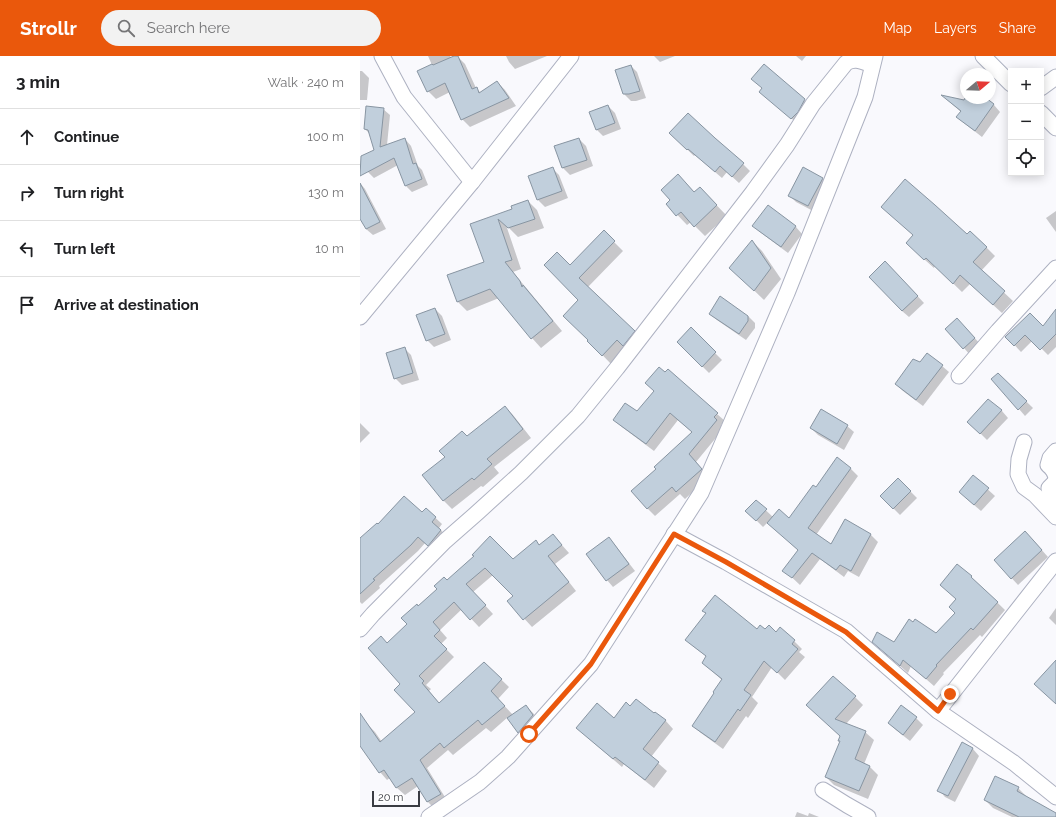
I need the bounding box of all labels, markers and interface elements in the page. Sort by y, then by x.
search box [101,10,381,46]
text: Strollr [20,17,77,39]
icon: search [115,17,137,39]
text: Search here [147,19,230,37]
text: Map [884,20,912,36]
text: Layers [934,20,977,36]
text: Share [999,20,1036,36]
north arrow [960,68,996,104]
map controls [1008,68,1044,176]
button: + [1008,68,1044,104]
text: 3 min [16,72,60,92]
text: Walk · 240 m [267,75,344,90]
button: − [1008,104,1044,140]
icon: ahead [16,126,38,148]
text: Continue [54,128,119,146]
text: 100 m [307,129,344,144]
button: locate [1008,140,1044,176]
icon: right [16,182,38,204]
text: Turn right [54,184,124,202]
text: 130 m [308,185,344,200]
icon: left [16,238,38,260]
text: Turn left [54,240,115,258]
text: 10 m [315,241,344,256]
icon: arrive [16,294,38,316]
text: Arrive at destination [54,296,199,314]
route end [941,685,959,703]
route start [520,725,538,743]
scale bar [372,789,420,808]
text: 20 m [378,791,403,804]

